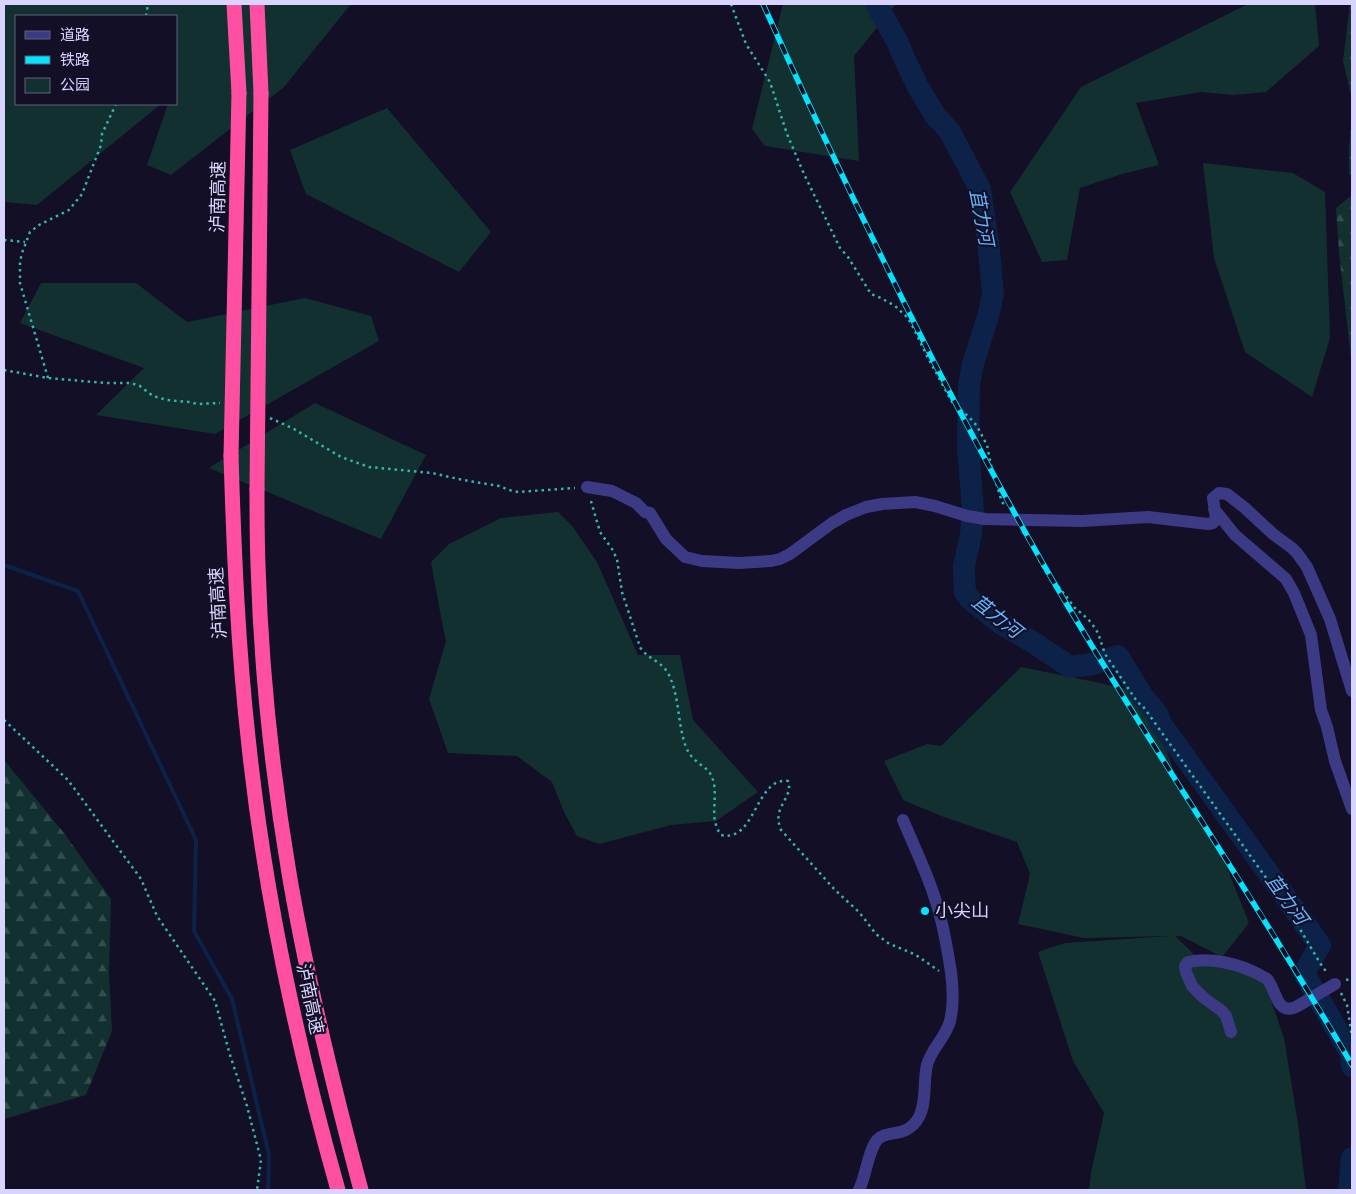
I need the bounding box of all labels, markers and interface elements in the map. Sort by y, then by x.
legend [15,15,178,105]
text: 道路 [60,26,90,44]
text: 铁路 [60,51,90,69]
text: 公园 [60,76,90,94]
street label: 泸南高速 [206,161,229,233]
water label: 苴力河 [965,187,999,251]
street label: 泸南高速 [205,567,230,640]
water label: 苴力河 [967,590,1029,645]
water label: 苴力河 [1261,869,1315,932]
place label: 小尖山 [935,900,989,921]
marker: 小尖山 [919,905,931,917]
street label: 泸南高速 [293,961,328,1036]

